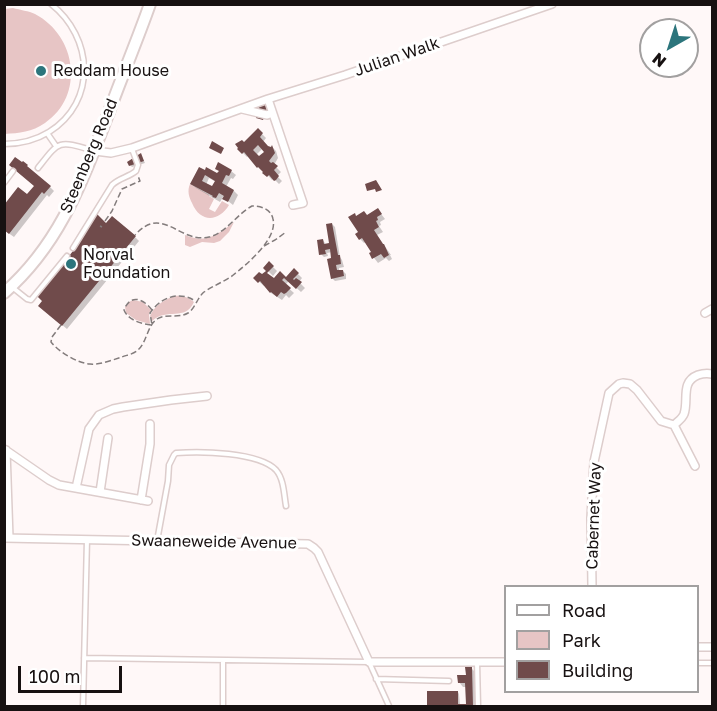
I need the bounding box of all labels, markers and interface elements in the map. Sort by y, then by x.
north arrow [639,18,699,78]
street label: Julian Walk [352,33,442,81]
text: N [648,49,670,72]
place label: Reddam House [53,61,169,81]
marker: Reddam House [34,64,48,78]
street label: Steenberg Road [56,96,122,216]
place label: Norval Foundation [83,245,170,283]
marker: Norval Foundation [64,257,78,271]
street label: Cabernet Way [583,462,605,570]
street label: Swaaneweide Avenue [131,531,297,553]
legend [504,585,699,693]
text: Road [562,599,606,621]
text: Park [562,629,601,651]
scale bar [21,654,124,692]
text: Building [562,659,633,681]
text: 100 m [29,665,80,687]

